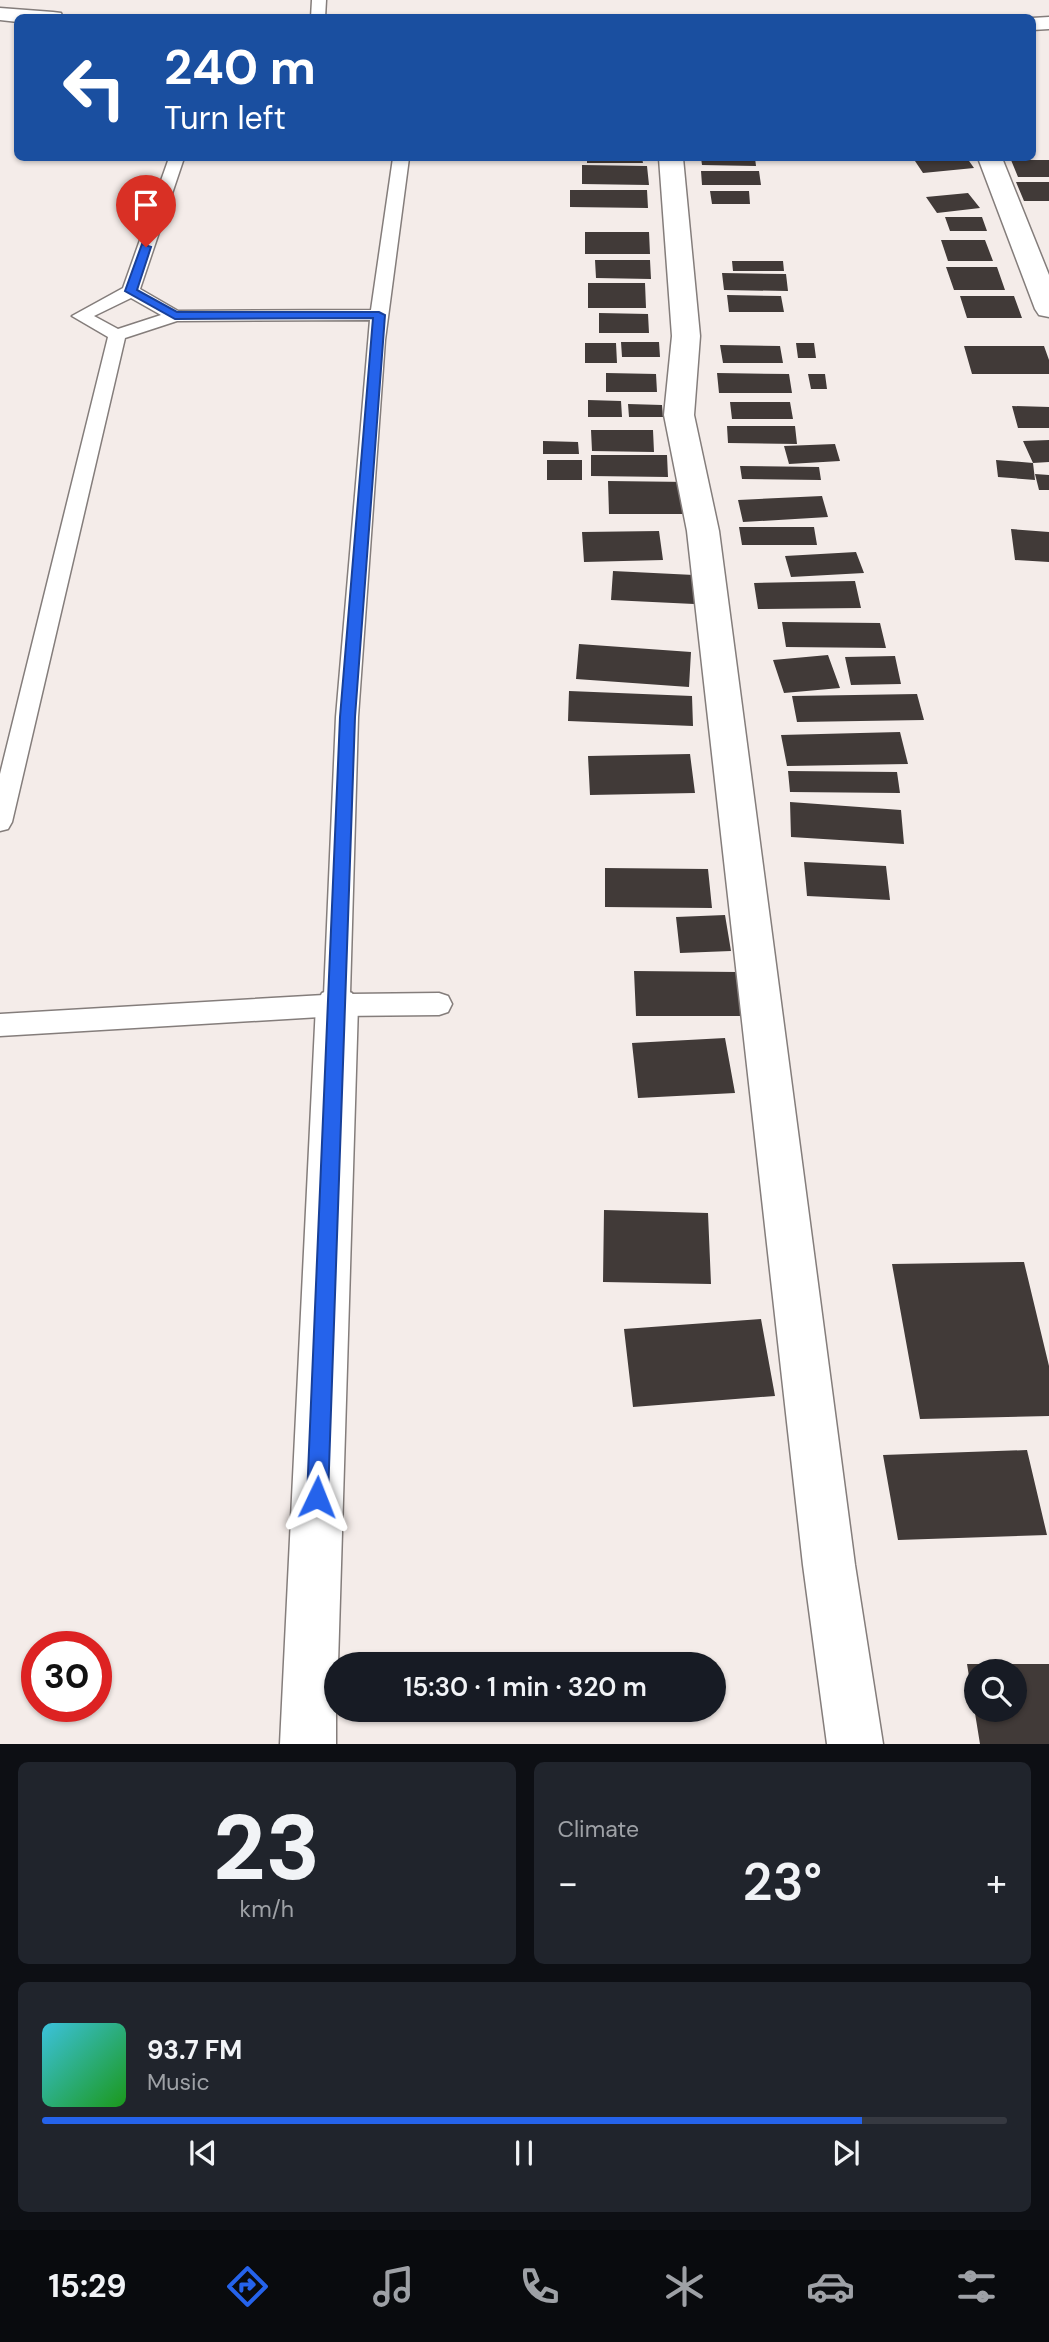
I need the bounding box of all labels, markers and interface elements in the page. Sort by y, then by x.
text: 240 m [164,35,316,99]
icon: left [49,42,140,133]
text: Turn left [164,97,286,139]
pin [116,175,176,247]
icon: arrive [127,186,165,224]
position arrow [280,1460,354,1534]
speed limit sign: 30 [21,1631,112,1722]
map controls [964,1659,1027,1722]
button: search [964,1659,1027,1722]
text: 15:30 · 1 min · 320 m [403,1670,647,1704]
text: 23 [213,1789,320,1907]
text: Climate [558,1814,639,1844]
text: 23° [742,1848,822,1916]
text: − [558,1858,578,1908]
text: + [986,1858,1007,1908]
text: km/h [240,1894,294,1924]
text: 93.7 FM [147,2033,242,2067]
text: Music [147,2067,210,2097]
icon: previous [184,2134,222,2172]
icon: pause [505,2134,543,2172]
icon: next [827,2134,865,2172]
icon: directions [223,2262,272,2311]
icon: music [369,2262,418,2311]
icon: phone [515,2262,564,2311]
icon: climate [660,2262,709,2311]
icon: car [806,2262,855,2311]
icon: filters [952,2262,1001,2311]
text: 15:29 [48,2265,127,2307]

